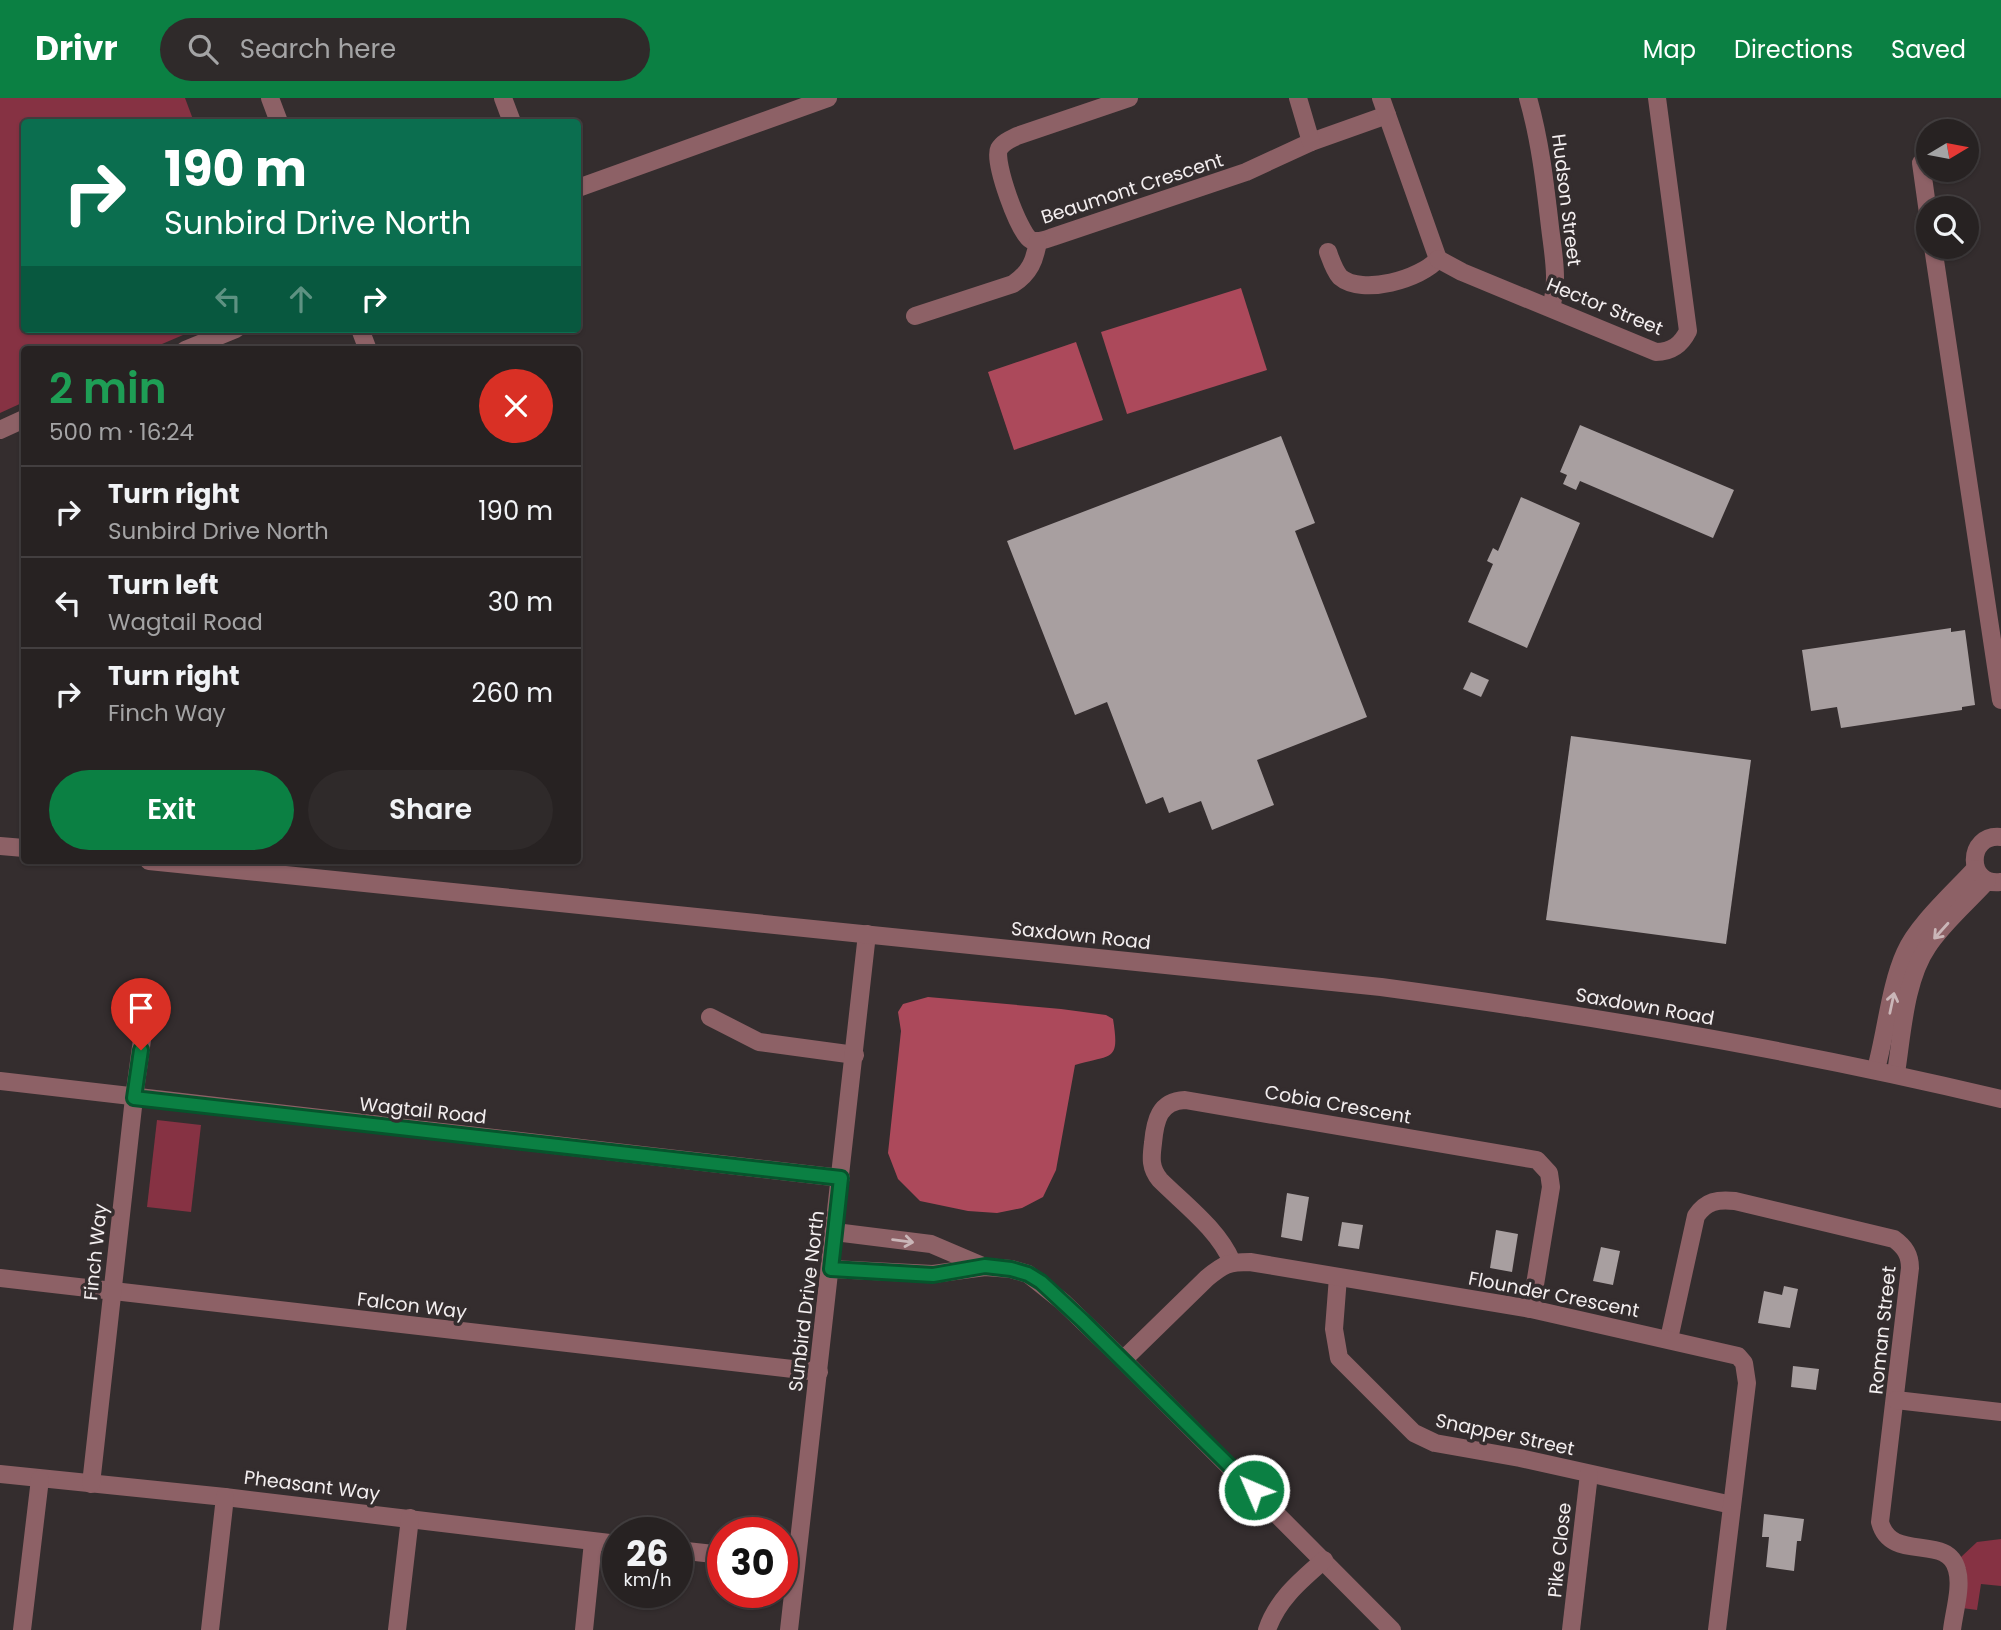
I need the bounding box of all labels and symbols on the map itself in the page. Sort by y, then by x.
north arrow [1916,119,1979,182]
street label: Hudson Street [1545,132,1588,268]
street label: Beaumont Crescent [1038,146,1227,231]
street label: Hector Street [1543,271,1667,342]
street label: Saxdown Road [1010,915,1152,956]
one-way arrow [1933,922,1949,940]
pin [111,978,171,1050]
street label: Saxdown Road [1573,981,1716,1032]
one-way arrow [1885,992,1899,1015]
street label: Cobia Crescent [1263,1078,1413,1131]
street label: Wagtail Road [358,1090,488,1131]
street label: Finch Way [77,1202,114,1302]
street label: Sunbird Drive North [782,1209,831,1393]
one-way arrow [891,1234,914,1247]
street label: Roman Street [1862,1264,1903,1396]
street label: Flounder Crescent [1466,1265,1642,1324]
street label: Falcon Way [356,1285,469,1326]
street label: Snapper Street [1433,1407,1577,1462]
position arrow [1217,1453,1291,1527]
street label: Pheasant Way [242,1464,382,1507]
street label: Pike Close [1541,1501,1578,1599]
speed limit sign: 30 [707,1517,798,1608]

